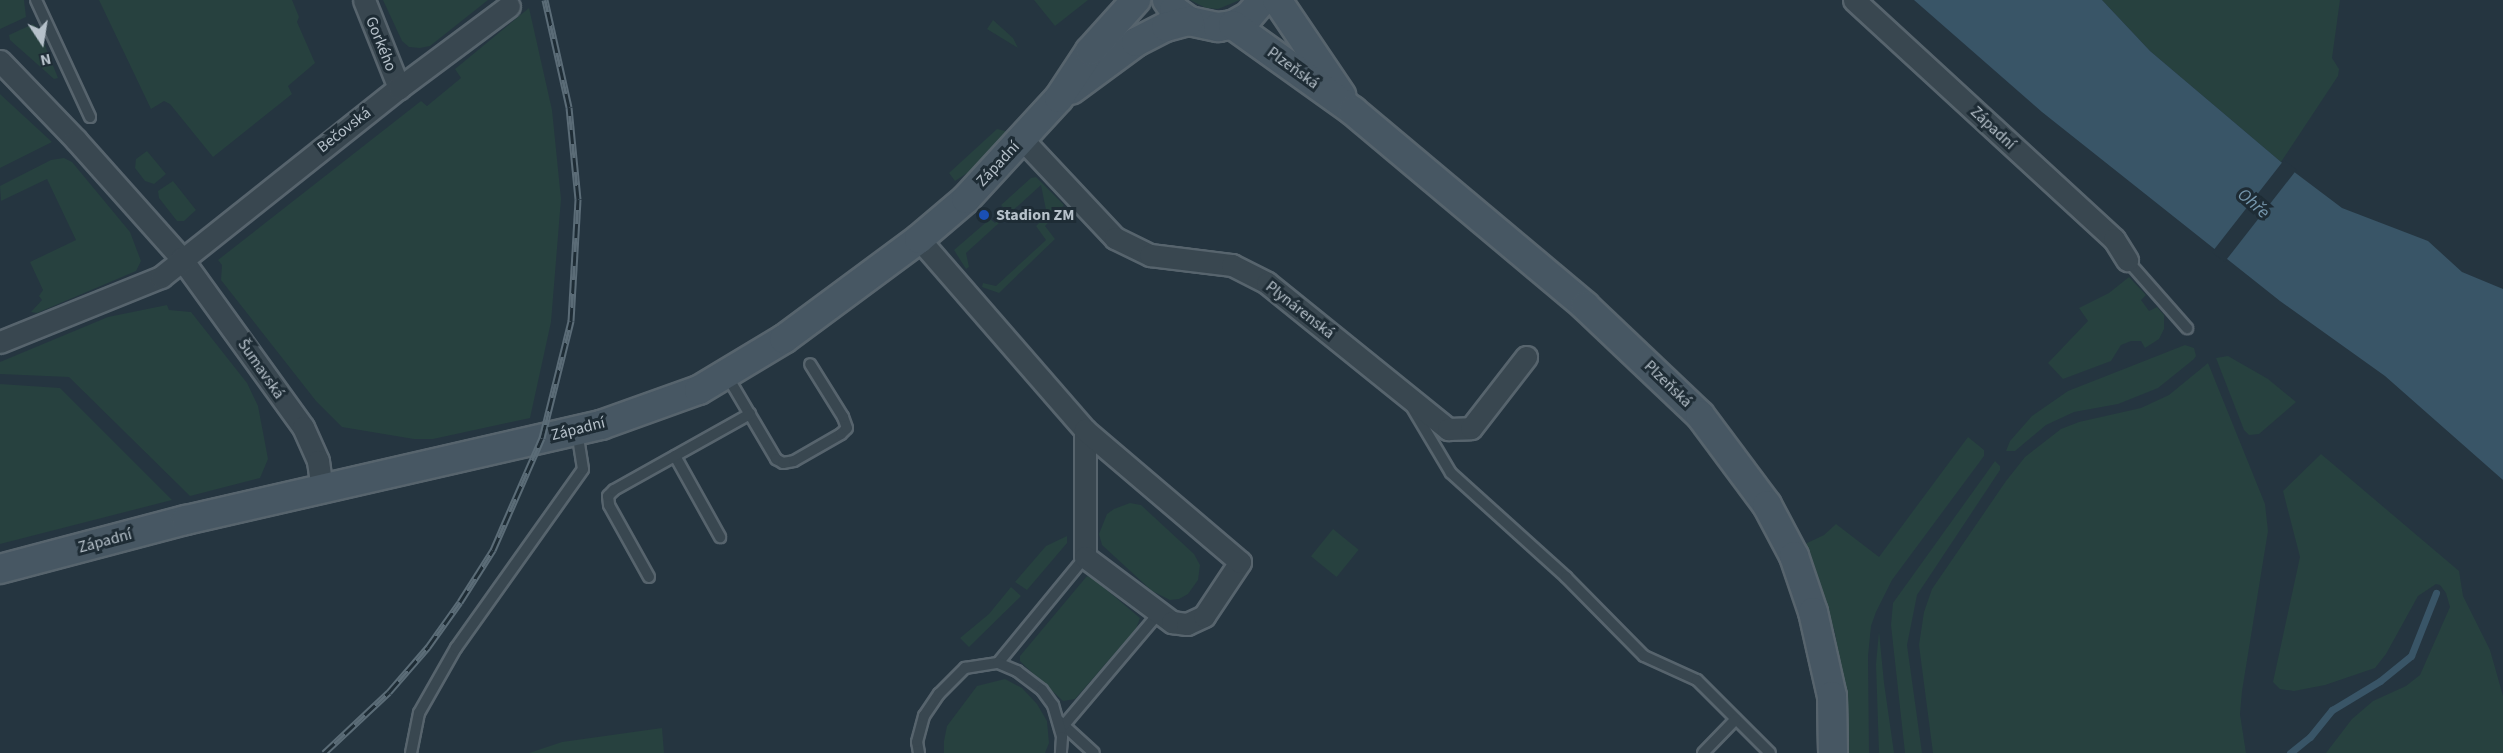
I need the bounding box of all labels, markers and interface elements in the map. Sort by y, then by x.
north arrow [12,12,72,72]
street label: Gorkého [361,14,401,74]
street label: Plzeňská [1263,43,1323,93]
text: N [38,48,53,71]
street label: Západní [1966,102,2020,154]
street label: Bečovská [313,103,375,157]
street label: Západní [972,137,1024,191]
water label: Ohře [2233,184,2273,224]
place label: Stadion ZM [996,205,1074,225]
marker: Stadion ZM [977,208,991,222]
street label: Plynárenská [1262,277,1338,343]
street label: Šumavská [233,335,289,403]
street label: Plzeňská [1640,357,1696,411]
street label: Západní [549,413,607,445]
street label: Západní [76,525,134,557]

